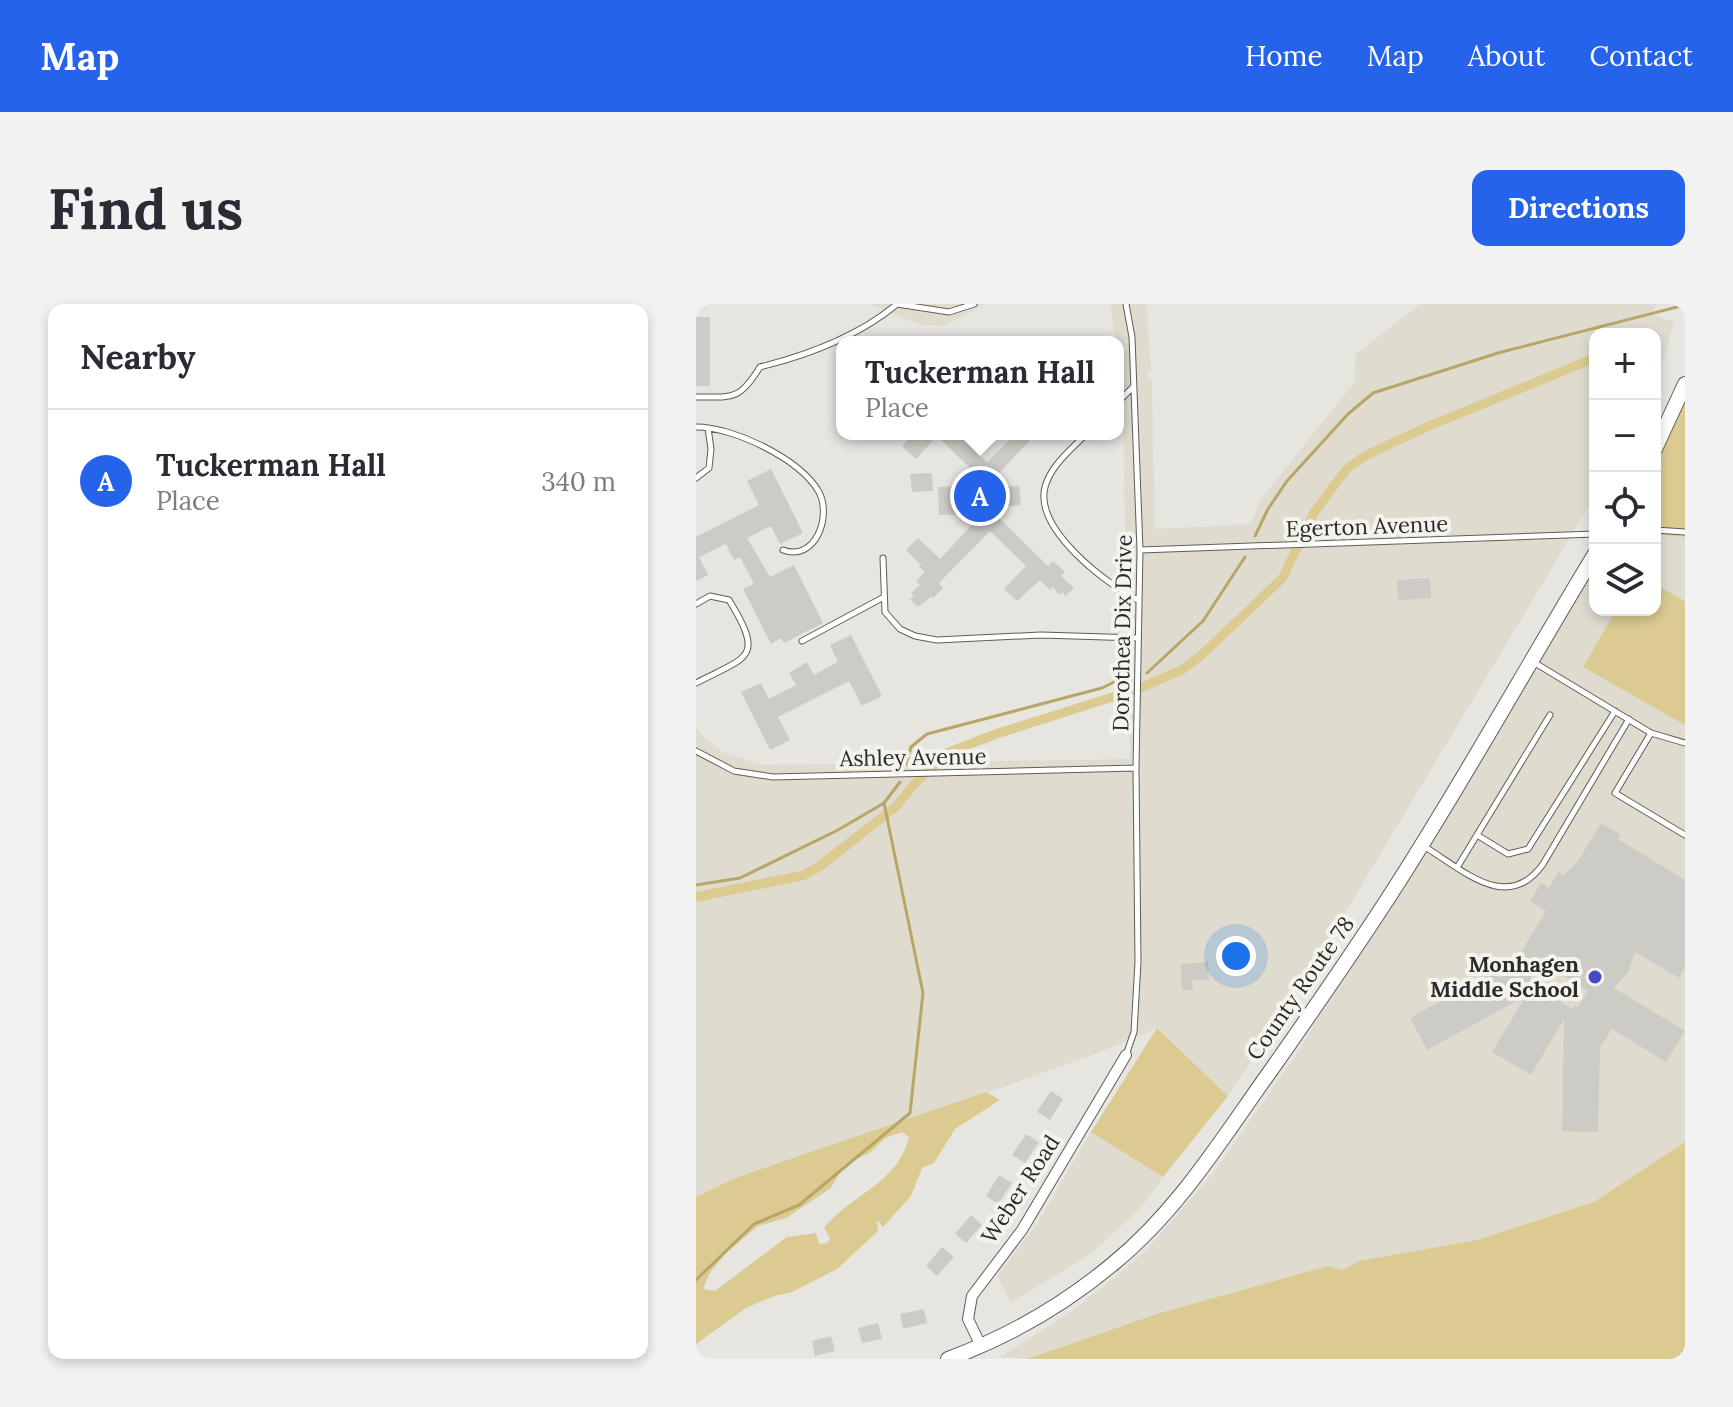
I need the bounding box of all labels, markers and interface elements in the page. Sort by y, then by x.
text: Map [40,32,119,80]
text: Home [1245,38,1323,74]
text: Map [1367,38,1424,74]
text: About [1468,38,1545,74]
text: Contact [1589,38,1693,74]
button: Directions [1472,170,1685,246]
text: Find us [48,173,243,244]
map controls [1589,328,1661,616]
button: + [1589,328,1661,400]
text: Nearby [80,335,196,378]
popup [836,336,1124,440]
text: Tuckerman Hall [865,353,1095,391]
text: Place [865,391,929,424]
button: − [1589,400,1661,472]
text: Tuckerman Hall [156,446,386,484]
text: A [97,465,115,498]
text: 340 m [541,465,616,498]
pin: A [954,466,1006,526]
button: locate [1589,472,1661,544]
text: Place [156,484,220,517]
street label: Egerton Avenue [1285,509,1449,543]
street label: Dorothea Dix Drive [1106,534,1138,732]
button: layers [1589,544,1661,616]
street label: Ashley Avenue [838,742,987,772]
street label: County Route 78 [1240,911,1360,1065]
your location [1216,936,1256,976]
place label: Monhagen Middle School [1430,950,1579,1003]
marker: Monhagen Middle School [1586,968,1604,986]
street label: Weber Road [974,1129,1066,1249]

